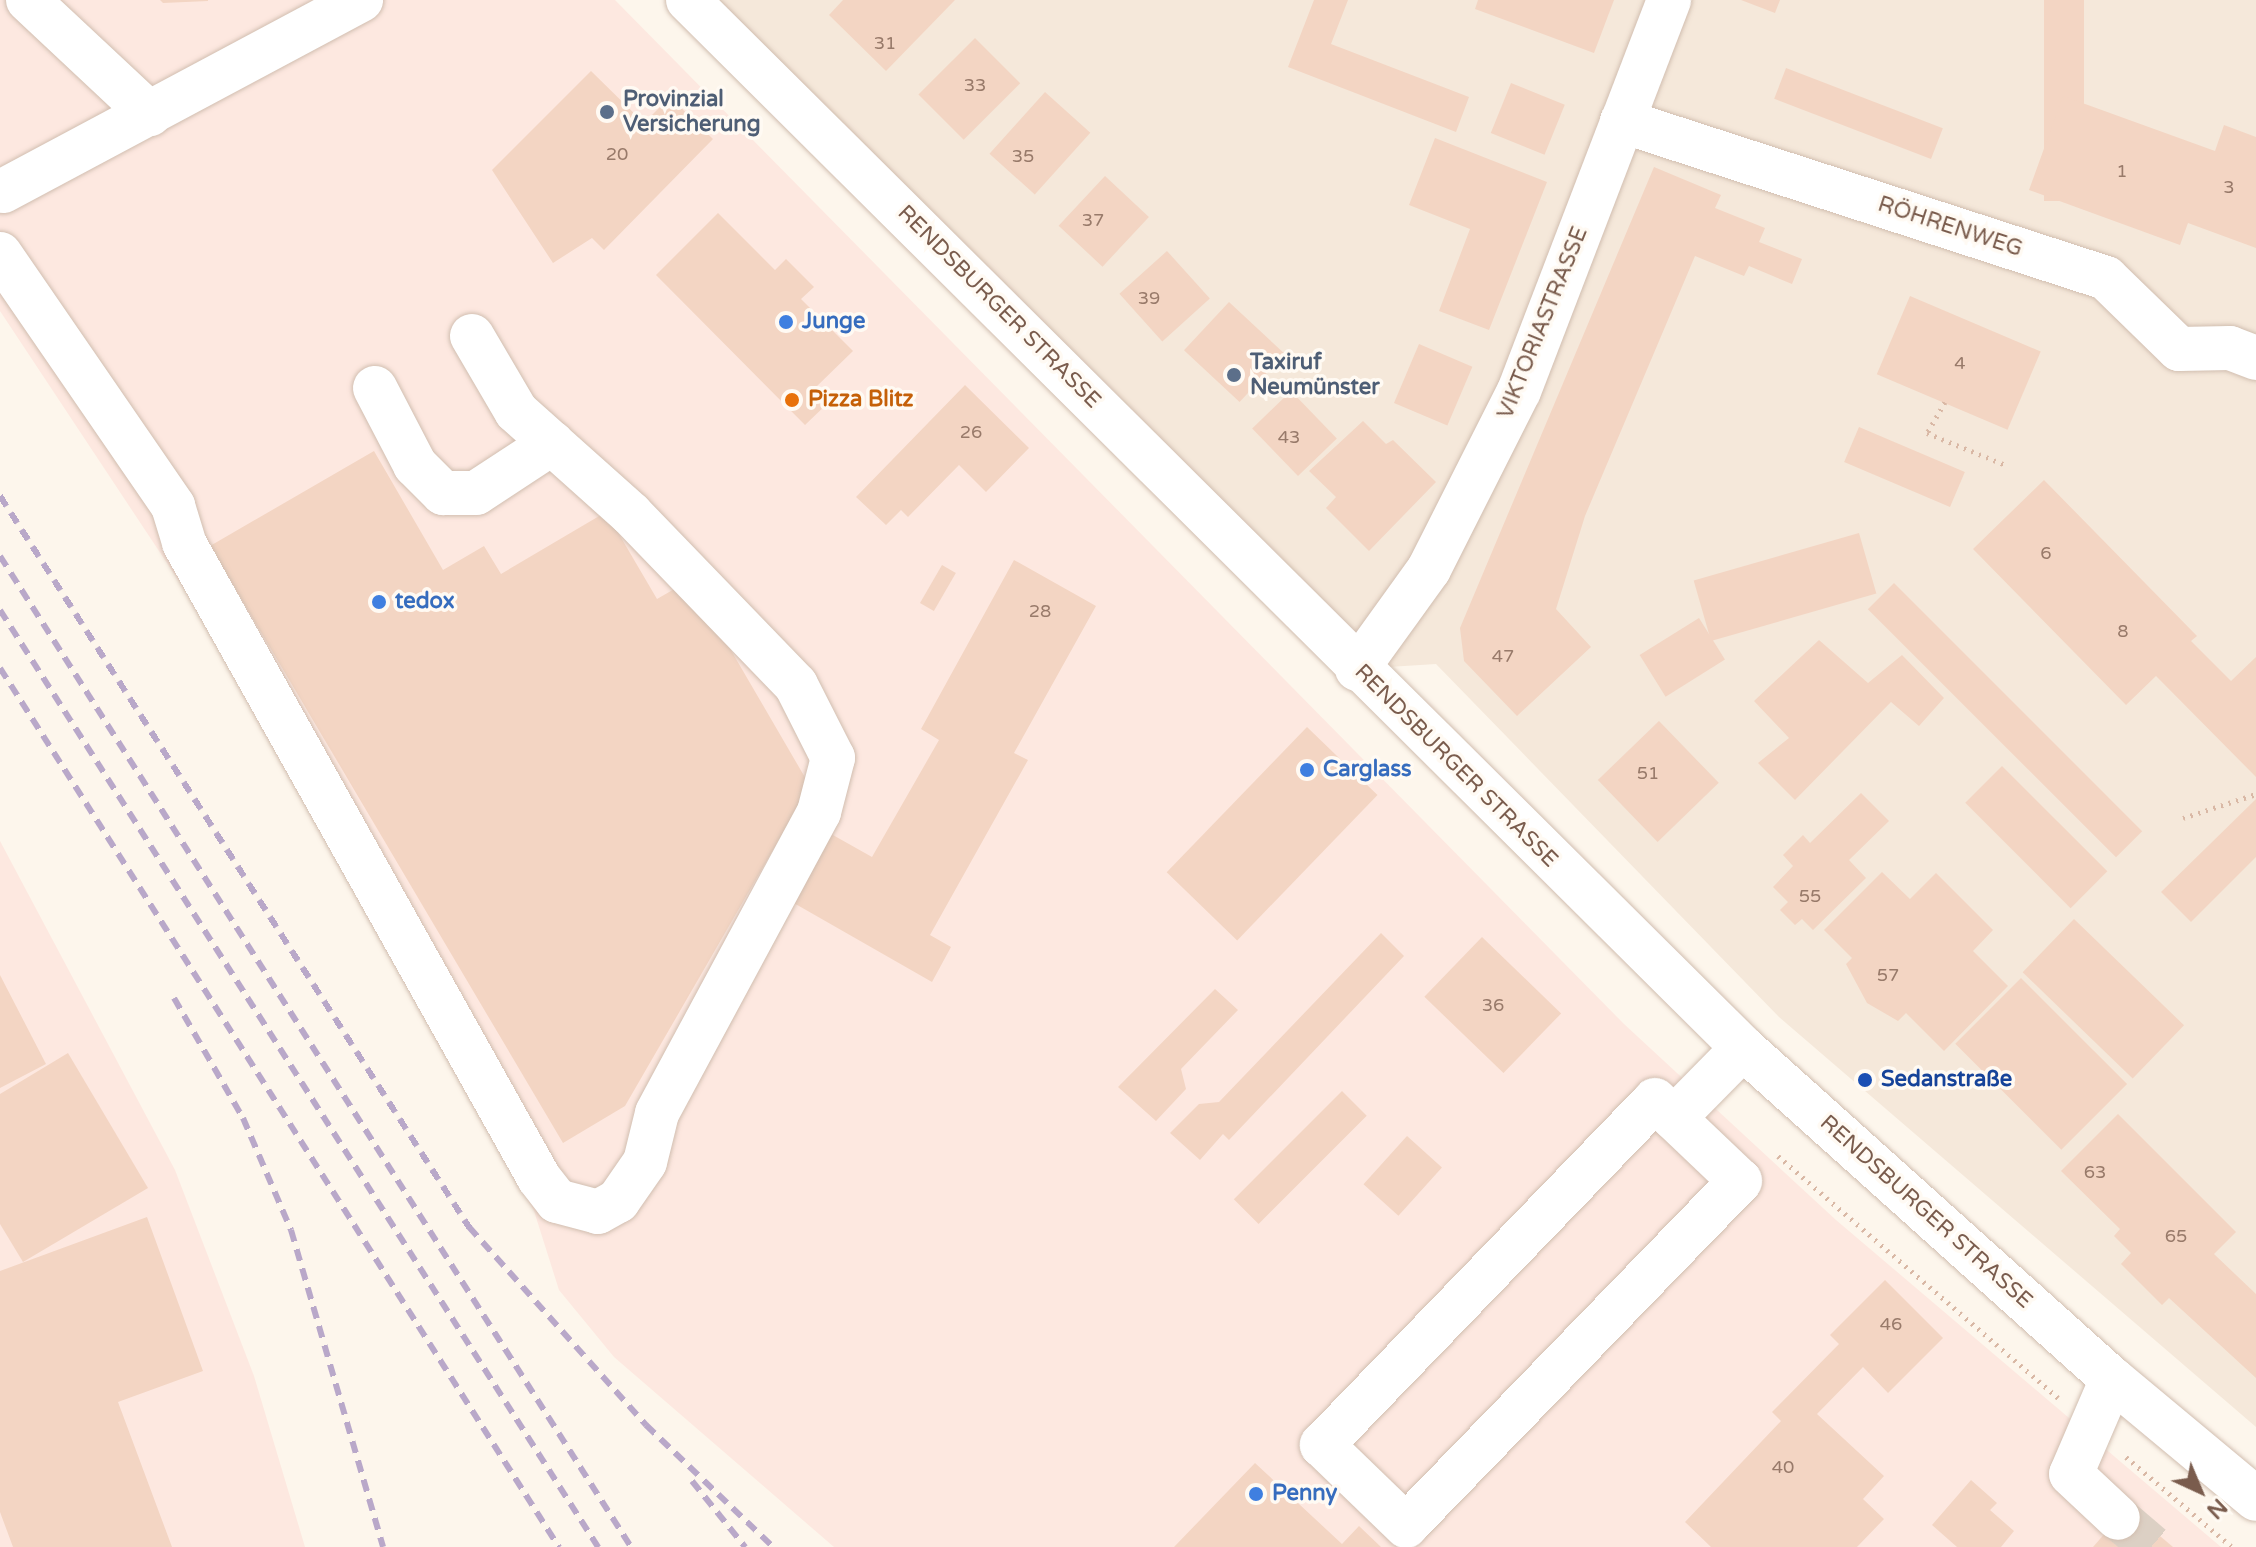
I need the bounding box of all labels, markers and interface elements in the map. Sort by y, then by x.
house number: 31 [874,32,896,54]
house number: 33 [964,74,986,96]
place label: Provinzial Versicherung [623,86,761,138]
marker: Provinzial Versicherung [598,103,616,121]
house number: 20 [606,143,628,165]
house number: 35 [1012,145,1034,167]
house number: 1 [2116,160,2128,182]
house number: 3 [2223,176,2235,198]
street label: RÖHRENWEG [1874,191,2026,263]
street label: RENDSBURGER STRASSE [892,200,1106,414]
house number: 37 [1082,209,1104,231]
street label: VIKTORIASTRASSE [1492,223,1594,423]
house number: 39 [1138,287,1160,309]
place label: Junge [802,309,865,335]
marker: Junge [777,313,795,331]
place label: Taxiruf Neumünster [1250,349,1380,400]
house number: 4 [1954,352,1966,374]
marker: Taxiruf Neumünster [1225,366,1243,384]
place label: Pizza Blitz [808,387,913,413]
marker: Pizza Blitz [783,391,801,409]
house number: 26 [960,421,982,443]
house number: 43 [1278,426,1300,448]
house number: 6 [2040,542,2052,564]
place label: tedox [395,589,455,615]
marker: tedox [370,593,388,611]
house number: 28 [1029,600,1051,622]
house number: 8 [2117,620,2129,642]
house number: 47 [1492,645,1514,667]
street label: RENDSBURGER STRASSE [1349,659,1563,873]
place label: Carglass [1323,757,1412,783]
marker: Carglass [1298,761,1316,779]
house number: 51 [1637,762,1659,784]
house number: 55 [1799,885,1821,907]
house number: 57 [1877,964,1899,986]
house number: 36 [1482,994,1504,1016]
place label: Sedanstraße [1881,1067,2012,1093]
marker: Sedanstraße [1856,1071,1874,1089]
street label: RENDSBURGER STRASSE [1814,1110,2038,1314]
house number: 63 [2084,1161,2106,1183]
house number: 65 [2165,1225,2187,1247]
house number: 46 [1880,1313,1902,1335]
north arrow [2160,1451,2240,1531]
house number: 40 [1772,1456,1794,1478]
place label: Penny [1272,1481,1337,1507]
marker: Penny [1247,1485,1265,1503]
text: N [2201,1493,2232,1524]

